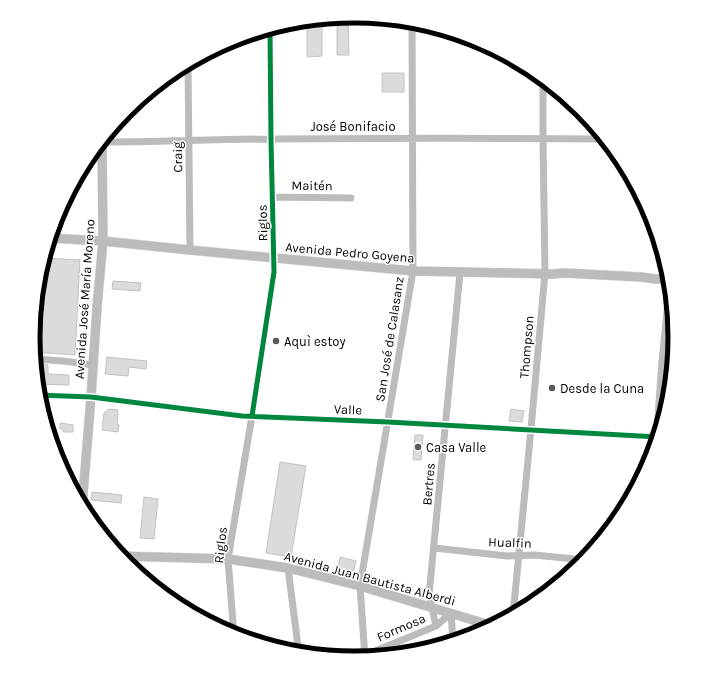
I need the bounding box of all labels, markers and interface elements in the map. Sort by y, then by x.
street label: José Bonifacio [310,119,396,134]
street label: Craig [170,141,185,173]
street label: Maitén [291,178,333,193]
street label: Riglos [255,204,270,242]
street label: Avenida José María Moreno [71,218,98,380]
street label: Avenida Pedro Goyena [285,239,415,266]
street label: San José de Calasanz [372,276,407,403]
street label: Thompson [516,315,537,379]
place label: Aquì estoy [284,334,345,350]
marker: Aquì estoy [271,336,281,346]
place label: Desde la Cuna [560,381,644,396]
marker: Desde la Cuna [547,383,557,393]
street label: Valle [334,402,363,417]
place label: Casa Valle [426,440,487,455]
marker: Casa Valle [413,442,423,452]
street label: Bertres [419,462,438,506]
street label: Riglos [211,526,230,564]
street label: Hualfin [488,534,532,551]
street label: Avenida Juan Bautista Alberdi [283,548,457,609]
street label: Formosa [375,610,428,644]

